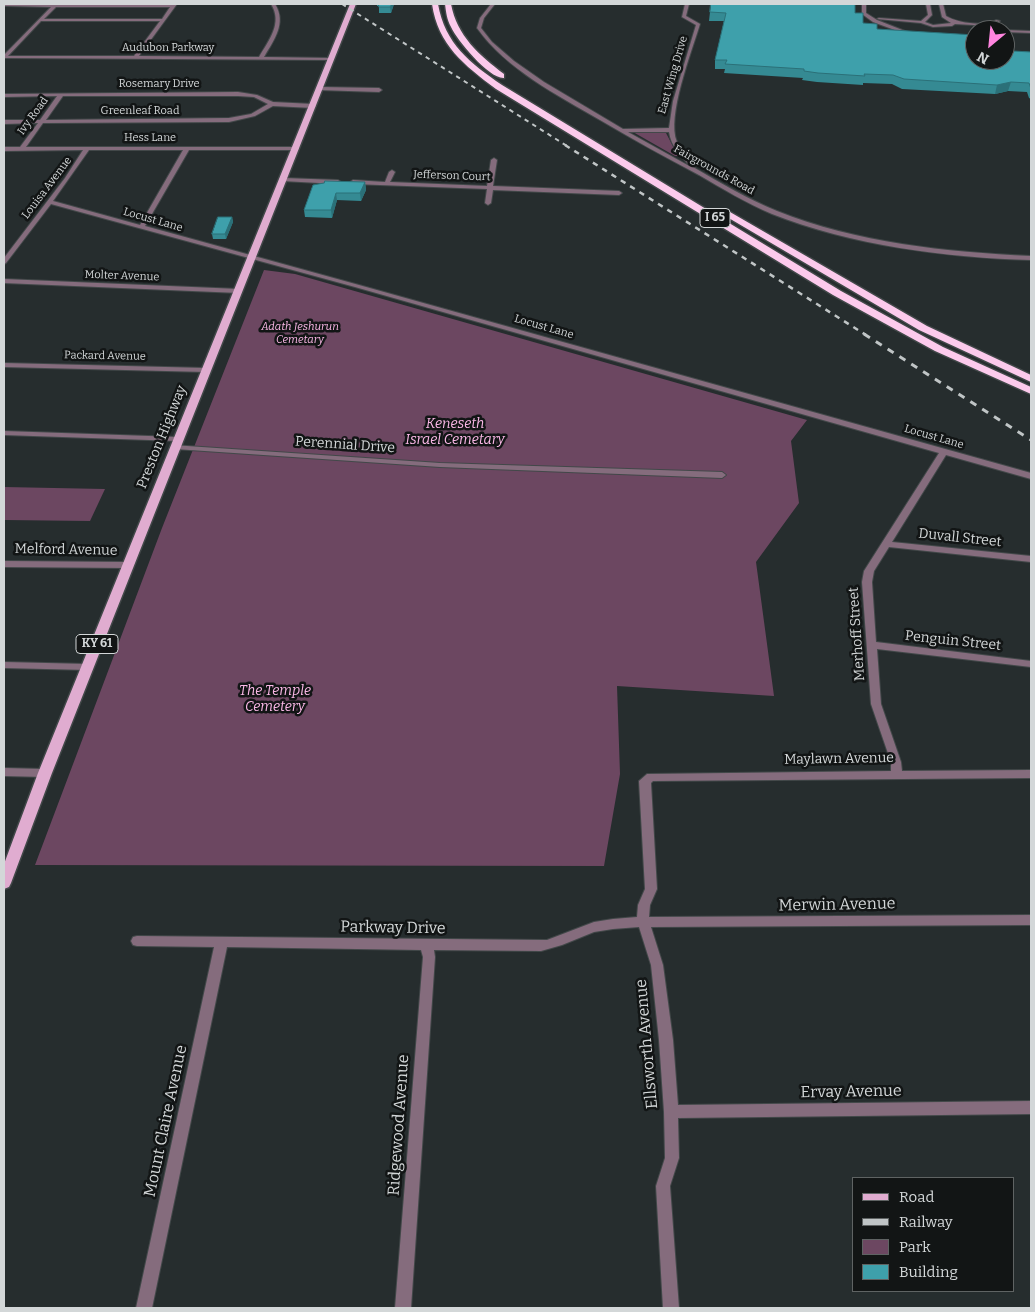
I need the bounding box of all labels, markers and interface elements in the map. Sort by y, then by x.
north arrow [965,20,1015,70]
street label: East Wing Drive [656,34,690,116]
street label: Audubon Parkway [122,41,214,55]
text: N [974,48,992,68]
street label: Rosemary Drive [118,77,200,91]
street label: Ivy Road [15,95,51,137]
street label: Greenleaf Road [101,104,179,118]
street label: Hess Lane [124,131,176,145]
street label: Fairgrounds Road [671,142,757,198]
street label: Louisa Avenue [19,154,75,222]
street label: Jefferson Court [413,168,491,184]
street label: Locust Lane [122,205,184,235]
road number: I 65 [700,208,730,228]
street label: Molter Avenue [84,268,160,284]
street label: Locust Lane [513,312,575,342]
park label: Adath Jeshurun Cemetary [261,320,339,346]
street label: Packard Avenue [64,349,146,363]
street label: Preston Highway [134,383,190,491]
park label: Keneseth Israel Cemetary [405,416,505,448]
street label: Locust Lane [903,422,965,452]
street label: Perennial Drive [295,433,395,457]
street label: Duvall Street [918,525,1002,551]
street label: Melford Avenue [14,541,118,559]
street label: Merhoff Street [845,586,869,682]
street label: Penguin Street [904,628,1002,654]
road number: KY 61 [76,634,118,654]
park label: The Temple Cemetery [239,683,311,716]
street label: Maylawn Avenue [784,750,894,768]
street label: Merwin Avenue [778,894,896,916]
street label: Parkway Drive [340,917,446,939]
street label: Ellsworth Avenue [632,978,662,1110]
street label: Mount Claire Avenue [141,1043,191,1199]
street label: Ridgewood Avenue [384,1054,414,1196]
street label: Ervay Avenue [800,1082,902,1102]
legend [852,1177,1015,1292]
text: Road [899,1188,934,1206]
text: Railway [899,1213,953,1231]
text: Park [899,1238,931,1256]
text: Building [899,1263,958,1281]

